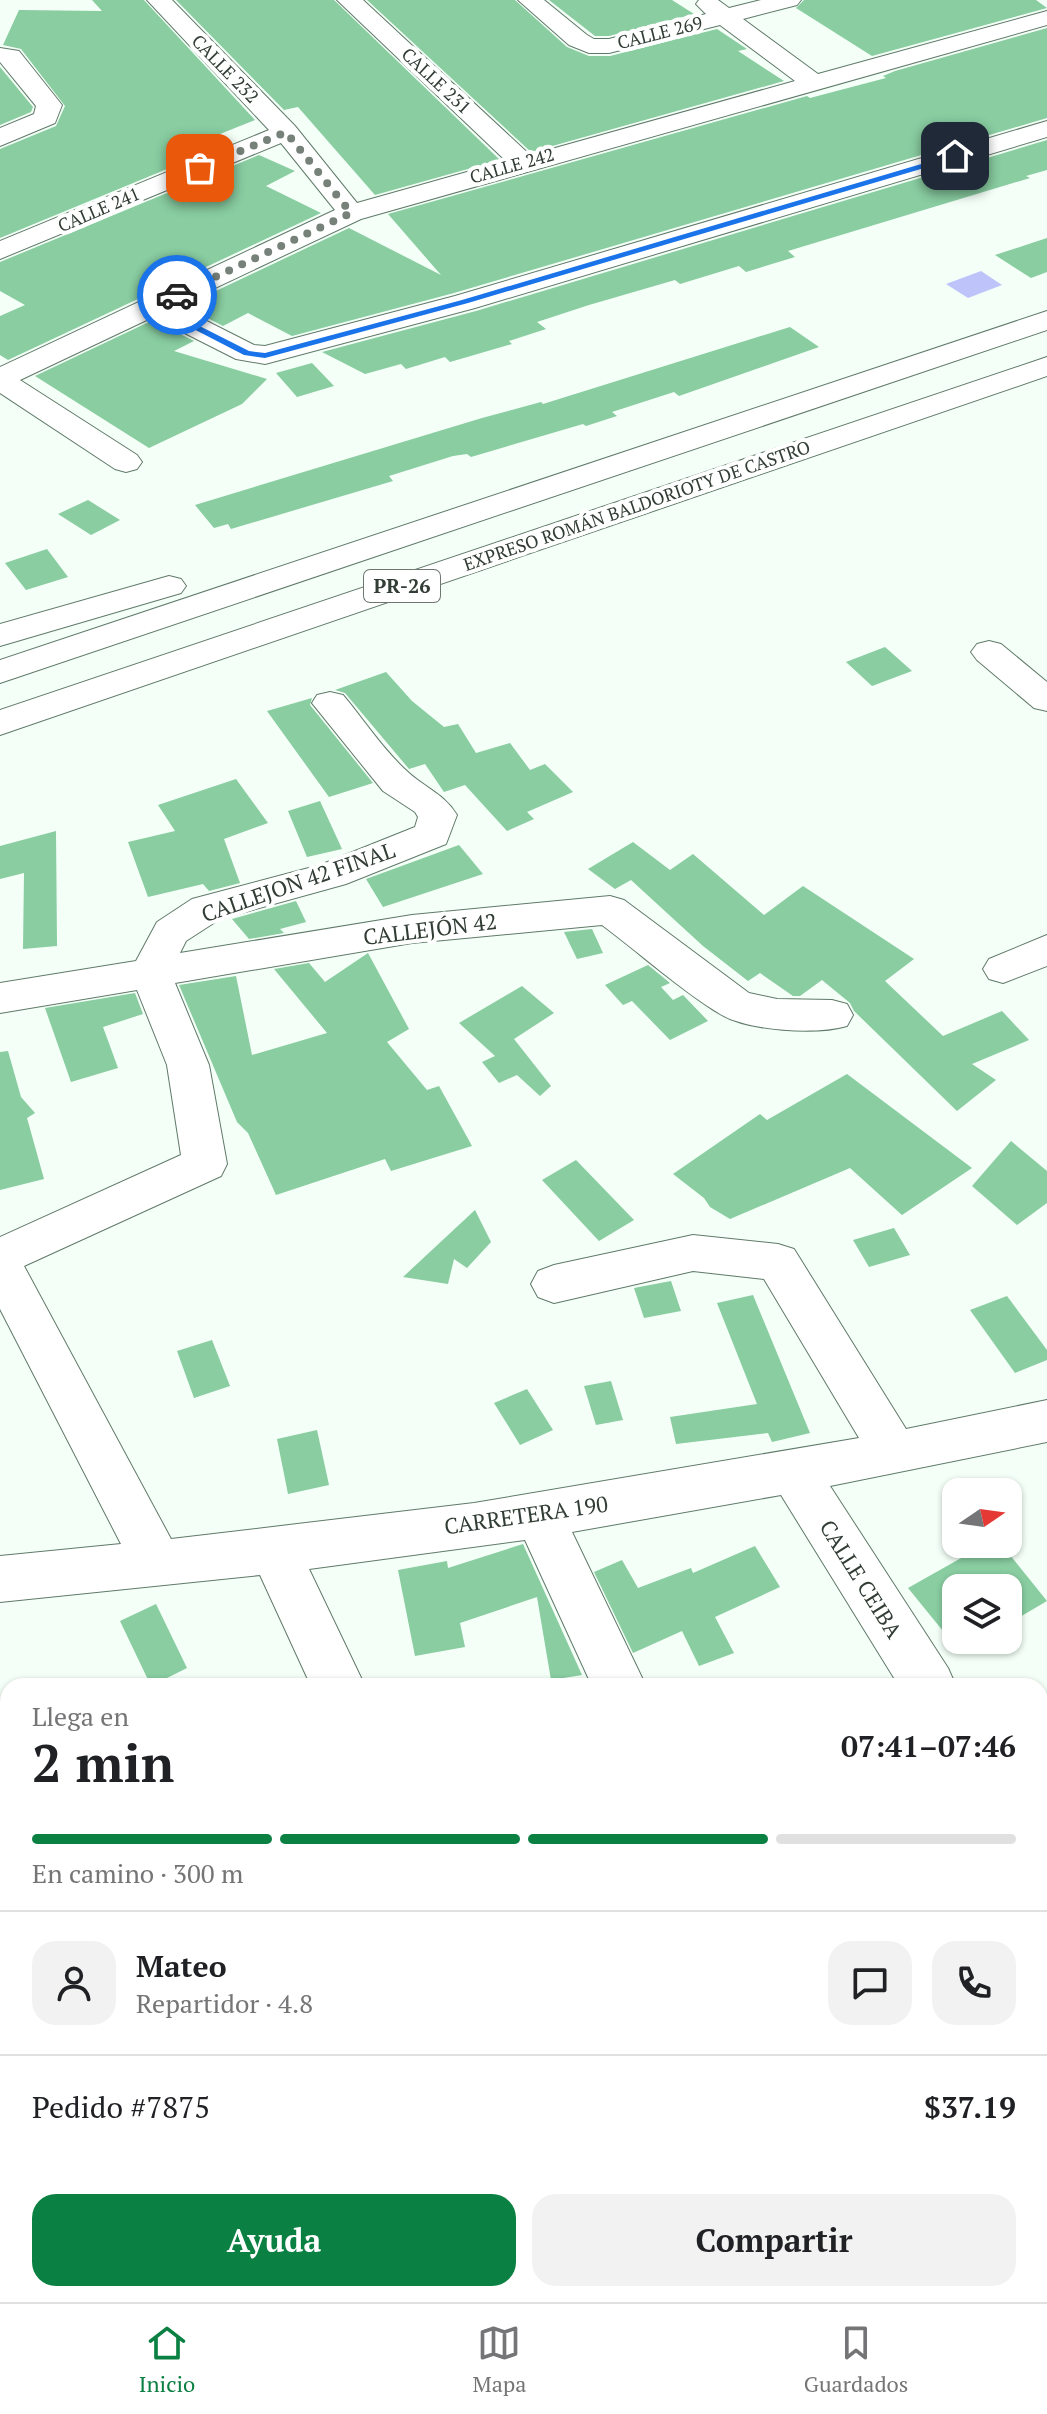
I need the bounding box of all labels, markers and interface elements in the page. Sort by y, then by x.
street label: CALLE 269 [615,10,705,54]
street label: CALLE 232 [187,29,265,108]
street label: CALLE 231 [397,42,477,119]
pin [921,122,989,190]
pin [166,134,234,202]
icon: home [933,134,977,178]
street label: CALLE 242 [467,142,557,189]
icon: bag [178,146,222,190]
street label: CALLE 241 [54,181,143,237]
courier [137,255,217,335]
icon: car [155,273,199,317]
street label: EXPRESO ROMÁN BALDORIOTY DE CASTRO [460,434,813,576]
road number: PR-26 [364,570,440,602]
street label: CALLEJON 42 FINAL [197,835,398,928]
street label: CALLEJÓN 42 [362,906,498,951]
north arrow [942,1478,1022,1558]
map controls [942,1478,1022,1654]
street label: CARRETERA 190 [442,1489,610,1540]
street label: CALLE CEIBA [814,1514,910,1644]
button: layers [942,1574,1022,1654]
text: Llega en [32,1699,129,1733]
text: 07:41–07:46 [841,1726,1016,1766]
text: 2 min [32,1728,174,1797]
text: En camino · 300 m [32,1856,243,1890]
button: person [32,1941,116,2025]
button: chat [828,1941,912,2025]
button: phone [932,1941,1016,2025]
text: Mateo [136,1946,227,1986]
text: Repartidor · 4.8 [136,1986,313,2020]
text: Pedido #7875 [32,2087,210,2127]
text: $37.19 [924,2087,1016,2127]
button: Ayuda [32,2194,516,2286]
button: Compartir [532,2194,1016,2286]
tab: Inicio [139,2321,195,2398]
tab: Mapa [473,2321,526,2398]
tab: Guardados [804,2321,908,2398]

